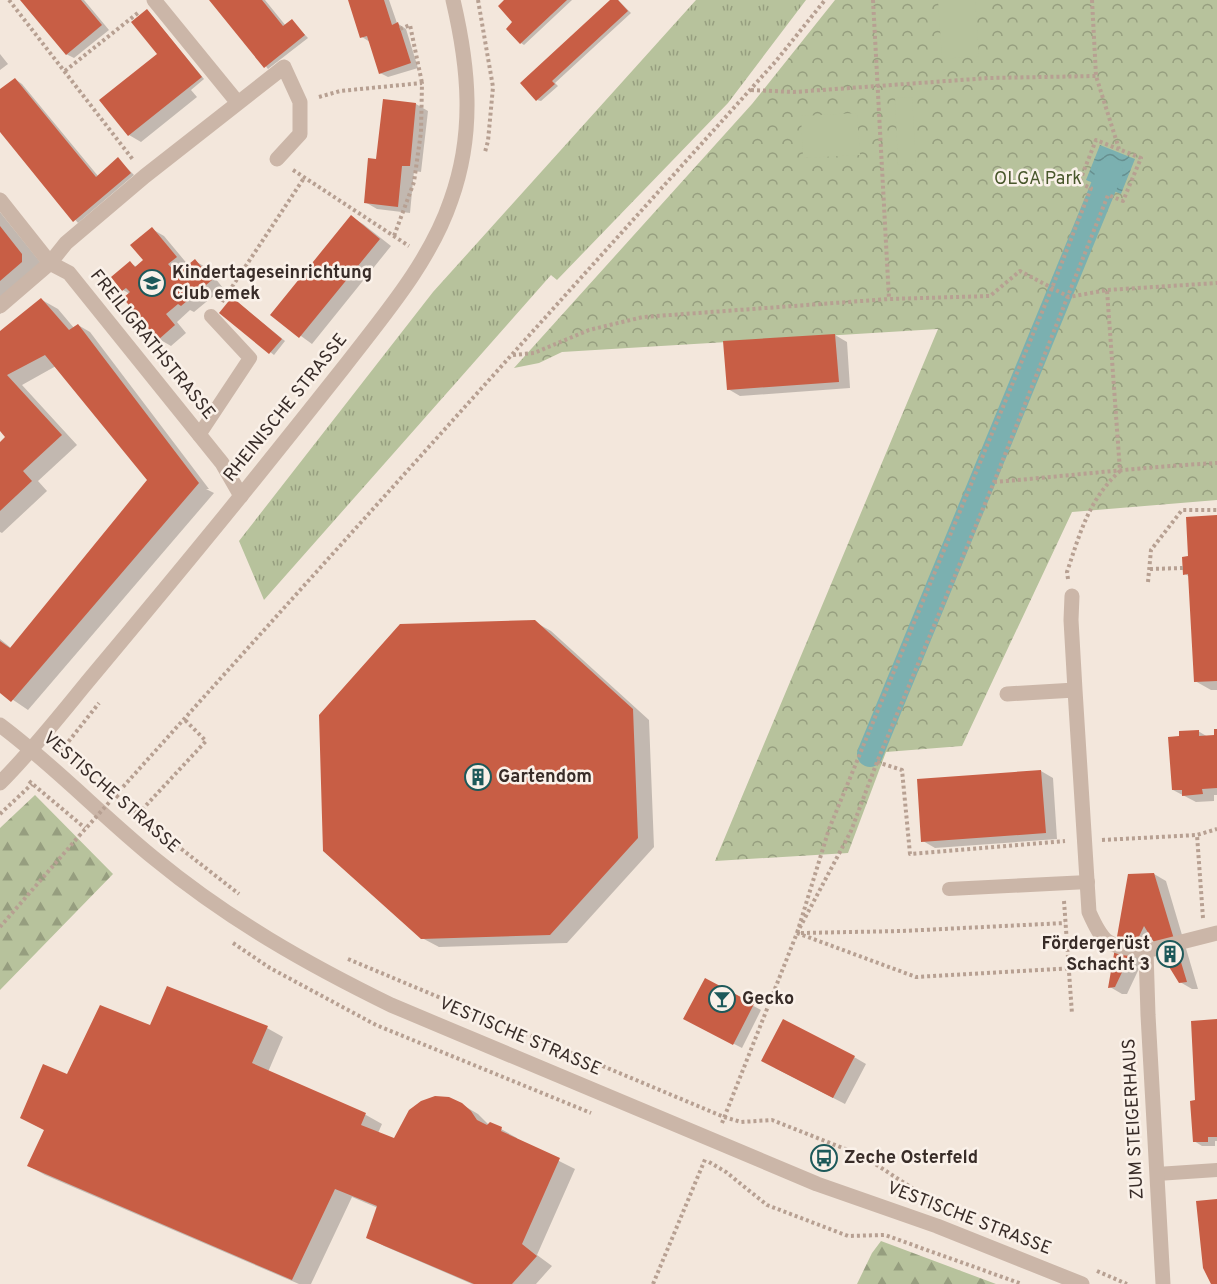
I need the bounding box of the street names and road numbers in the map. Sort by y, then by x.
street label: FREILIGRATHSTRASSE [84,265,220,425]
street label: RHEINISCHE STRASSE [219,329,353,487]
street label: VESTISCHE STRASSE [38,727,184,859]
street label: VESTISCHE STRASSE [435,992,605,1082]
street label: ZUM STEIGERHAUS [1118,1038,1150,1200]
street label: VESTISCHE STRASSE [884,1177,1054,1261]

